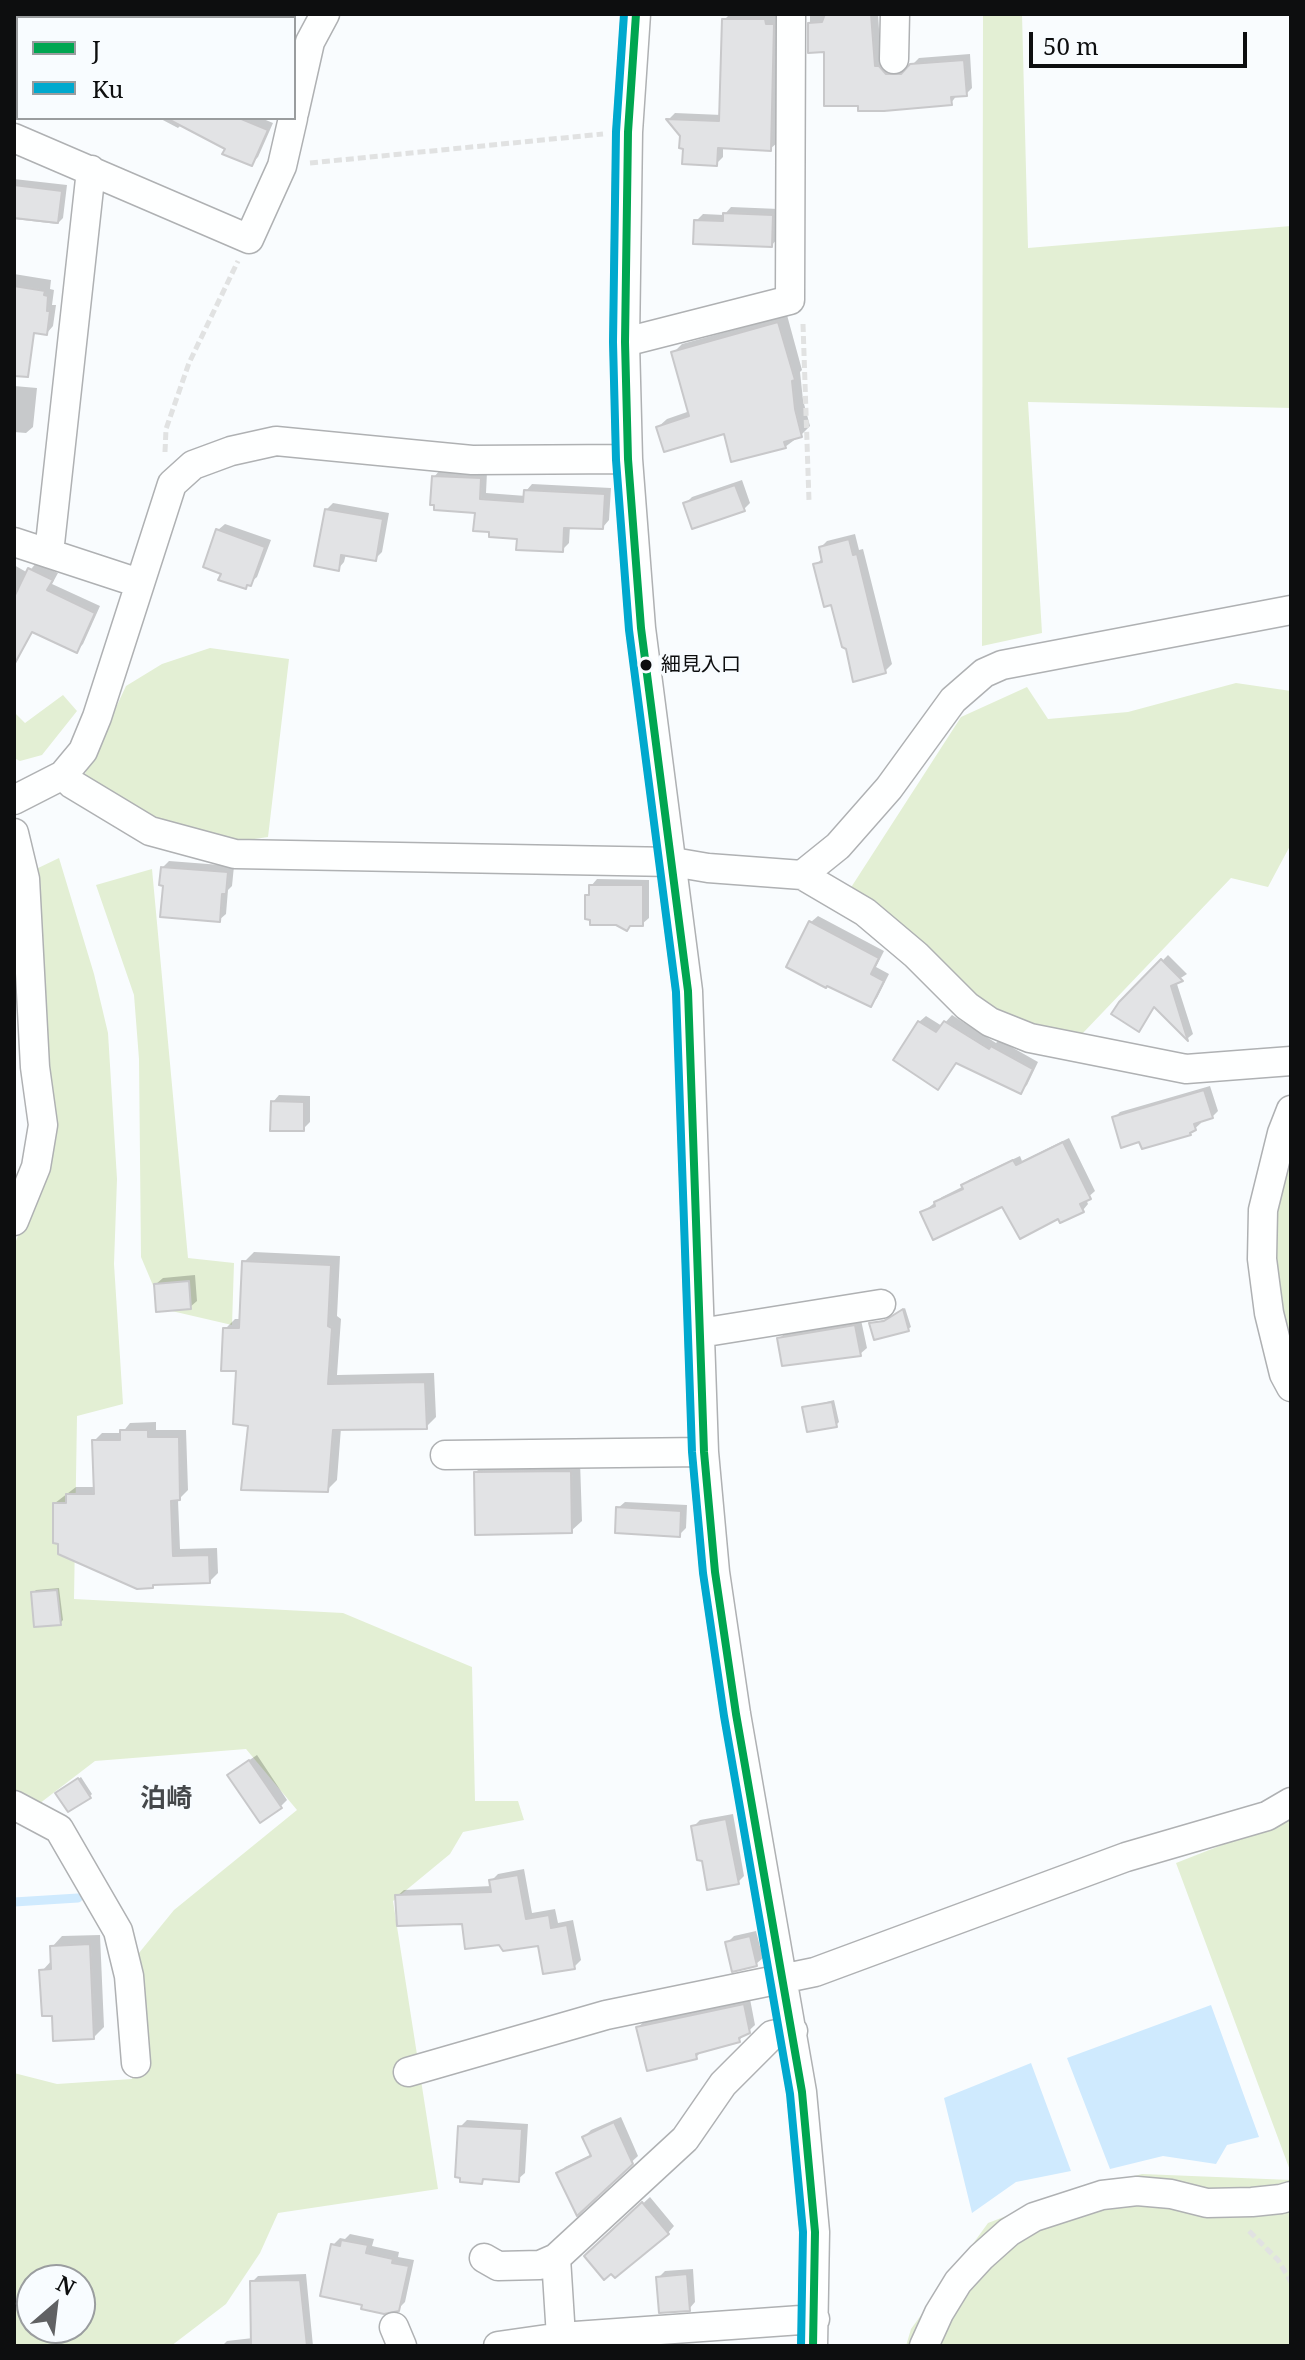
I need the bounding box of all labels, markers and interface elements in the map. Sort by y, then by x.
legend [16,16,296,120]
scale bar [1033,16,1251,66]
text: 50 m [1043,29,1099,62]
text: J [92,32,101,65]
text: Ku [92,72,124,105]
place label: 細見入口 [661,653,741,677]
marker: 細見入口 [638,657,654,673]
district label: 泊崎 [140,1784,192,1816]
north arrow [16,2264,96,2344]
text: N [52,2267,81,2302]

